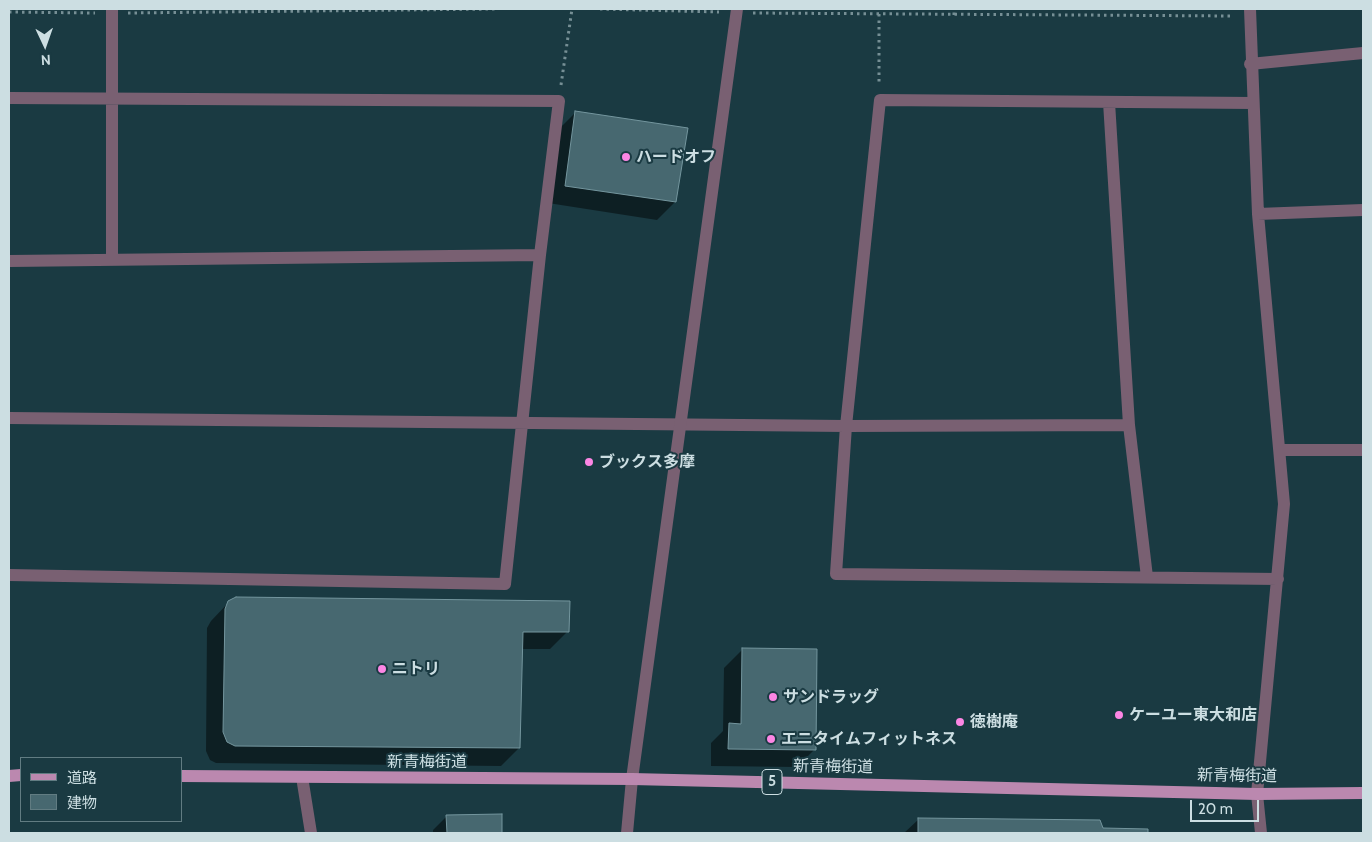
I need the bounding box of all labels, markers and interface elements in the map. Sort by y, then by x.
north arrow [20,20,70,70]
text: N [40,51,51,69]
place label: ハードオフ [636,147,716,167]
marker: ハードオフ [620,151,632,163]
place label: ブックス多摩 [599,452,695,472]
marker: ブックス多摩 [583,456,595,468]
place label: ニトリ [392,659,440,679]
marker: ニトリ [376,663,388,675]
place label: サンドラッグ [783,687,879,707]
marker: サンドラッグ [767,691,779,703]
place label: ケーユー東大和店 [1129,705,1257,725]
marker: ケーユー東大和店 [1113,709,1125,721]
place label: 徳樹庵 [970,712,1018,732]
marker: 徳樹庵 [954,716,966,728]
place label: エニタイムフィットネス [781,729,957,749]
marker: エニタイムフィットネス [765,733,777,745]
street label: 新青梅街道 [387,752,467,772]
legend [20,757,182,822]
street label: 新青梅街道 [793,757,873,777]
street label: 新青梅街道 [1197,766,1277,786]
text: 道路 [67,769,97,787]
road number: 5 [762,770,782,794]
scale bar [1192,790,1261,822]
text: 建物 [67,794,97,812]
text: 20 m [1198,800,1233,818]

